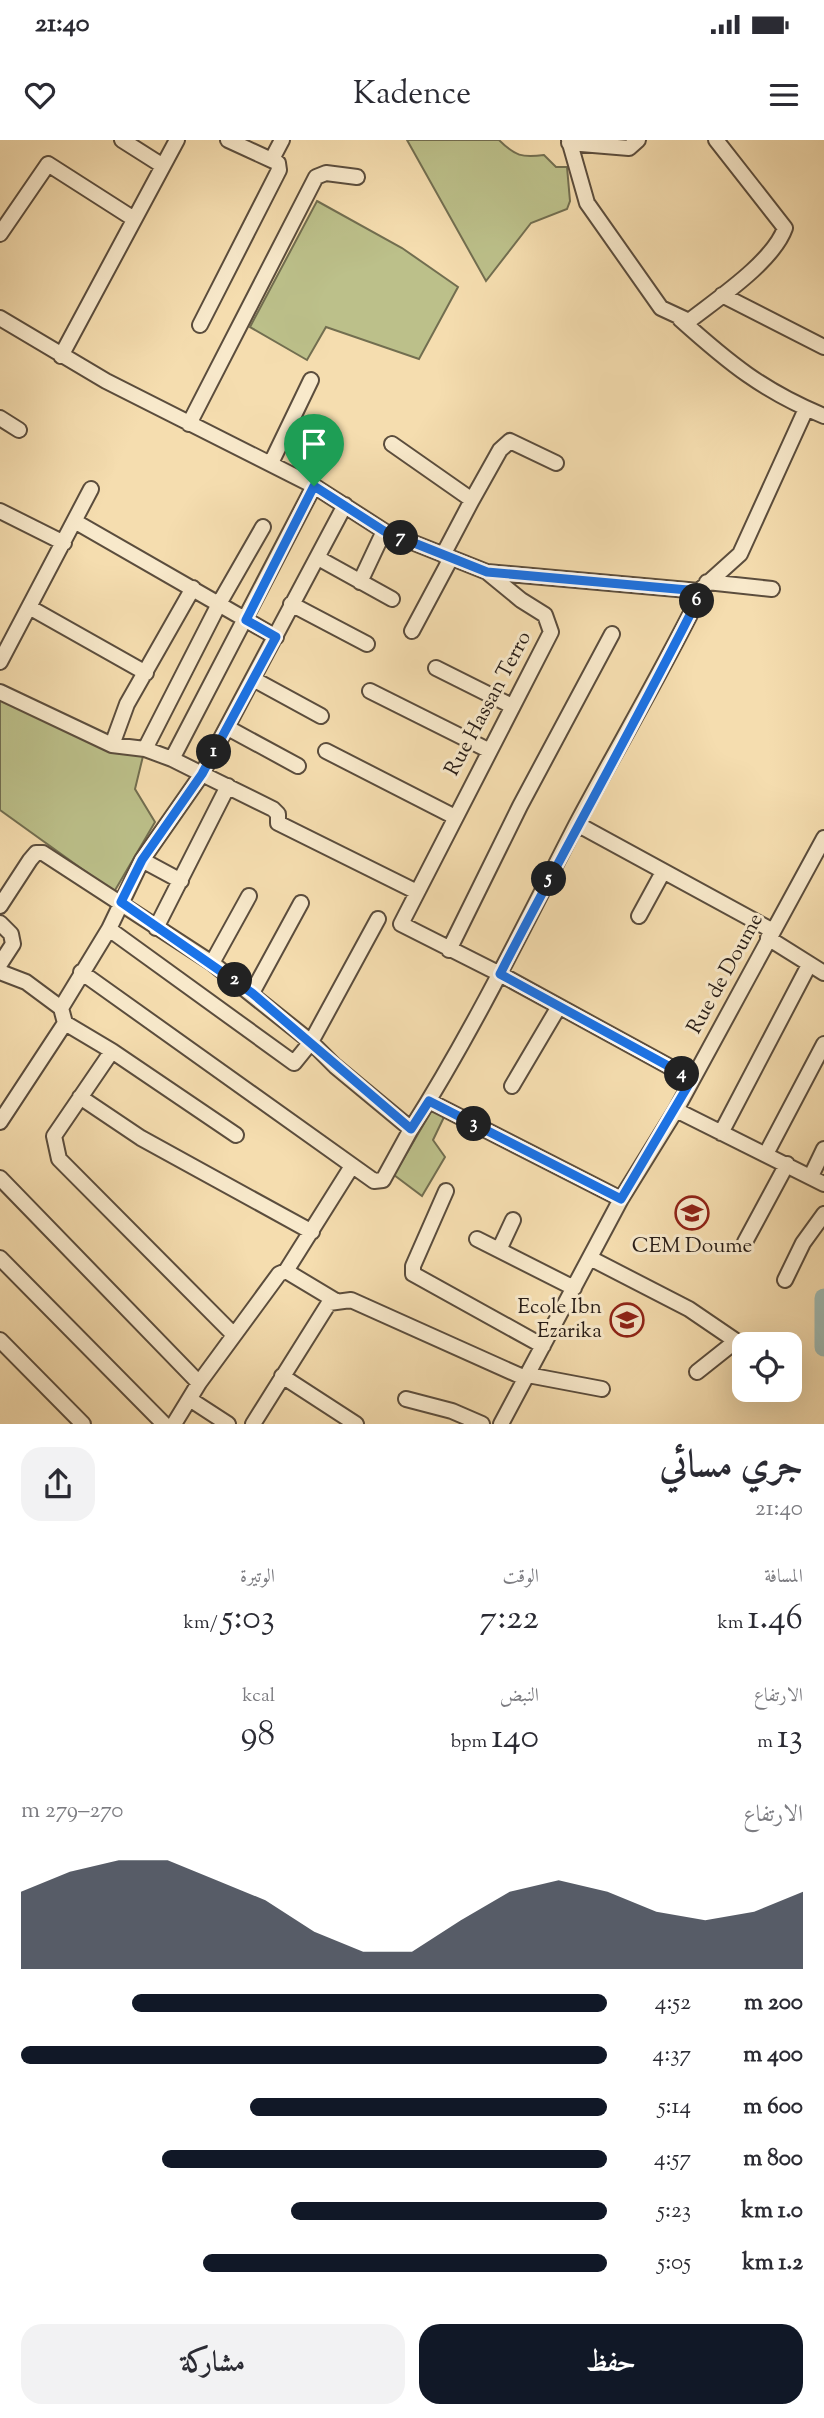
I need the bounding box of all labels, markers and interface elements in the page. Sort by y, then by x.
text: 21:40 [35,6,89,43]
text: Kadence [353,72,471,118]
icon: heart [21,76,59,114]
icon: menu [765,76,803,114]
pin [284,414,344,486]
icon: arrive [295,425,333,463]
pin: 7 [384,520,418,556]
text: 7 [396,524,405,551]
pin: 6 [680,584,714,618]
text: 6 [692,587,701,614]
street label: Rue Hassan Terro [438,626,540,782]
pin: 1 [196,734,232,770]
text: 1 [210,738,217,765]
pin: 5 [532,862,566,896]
text: 5 [545,865,552,892]
street label: Rue de Doume [680,908,772,1040]
pin: 2 [218,962,252,998]
text: 2 [230,966,239,993]
pin: 4 [664,1056,700,1091]
text: 4 [677,1060,686,1087]
pin: 3 [456,1107,491,1142]
text: 3 [470,1110,477,1137]
school or university icon: CEM Doume [673,1194,711,1232]
place label: CEM Doume [632,1232,752,1262]
place label: Ecole Ibn Ezarika [517,1293,602,1347]
school or university icon: Ecole Ibn Ezarika [608,1301,646,1339]
map controls [732,1332,802,1402]
button: locate [732,1332,802,1402]
text: جري مسائي [660,1440,803,1494]
button: share [21,1447,95,1521]
text: 21:40 [755,1493,803,1526]
text: الوتيرة [240,1564,275,1591]
text: الوقت [503,1564,539,1591]
text: المسافة [764,1564,803,1591]
text: 5:03 [222,1594,275,1645]
text: 7:22 [480,1594,539,1645]
text: 1.46 [748,1594,803,1645]
text: /km [184,1610,222,1637]
text: km [717,1610,748,1637]
text: kcal [242,1683,275,1710]
text: النبض [500,1683,539,1710]
text: الارتفاع [754,1683,803,1710]
text: 98 [240,1710,275,1761]
text: 140 [491,1713,539,1764]
text: 13 [777,1713,803,1764]
text: bpm [451,1729,491,1756]
text: m [757,1729,777,1756]
text: 270–279 m [21,1795,124,1828]
text: الارتفاع [743,1799,803,1832]
text: 4:52 [655,1987,691,2020]
text: 200 m [744,1987,803,2020]
text: 4:37 [653,2039,691,2072]
text: 400 m [743,2039,803,2072]
text: 5:14 [658,2091,691,2124]
text: 600 m [743,2091,803,2124]
text: 4:57 [654,2143,691,2176]
text: 800 m [743,2143,803,2176]
text: 5:23 [657,2195,691,2228]
text: 1.0 km [741,2195,803,2228]
text: 5:05 [657,2247,691,2280]
text: 1.2 km [742,2247,803,2280]
button: مشاركة [21,2324,405,2404]
button: حفظ [419,2324,803,2404]

